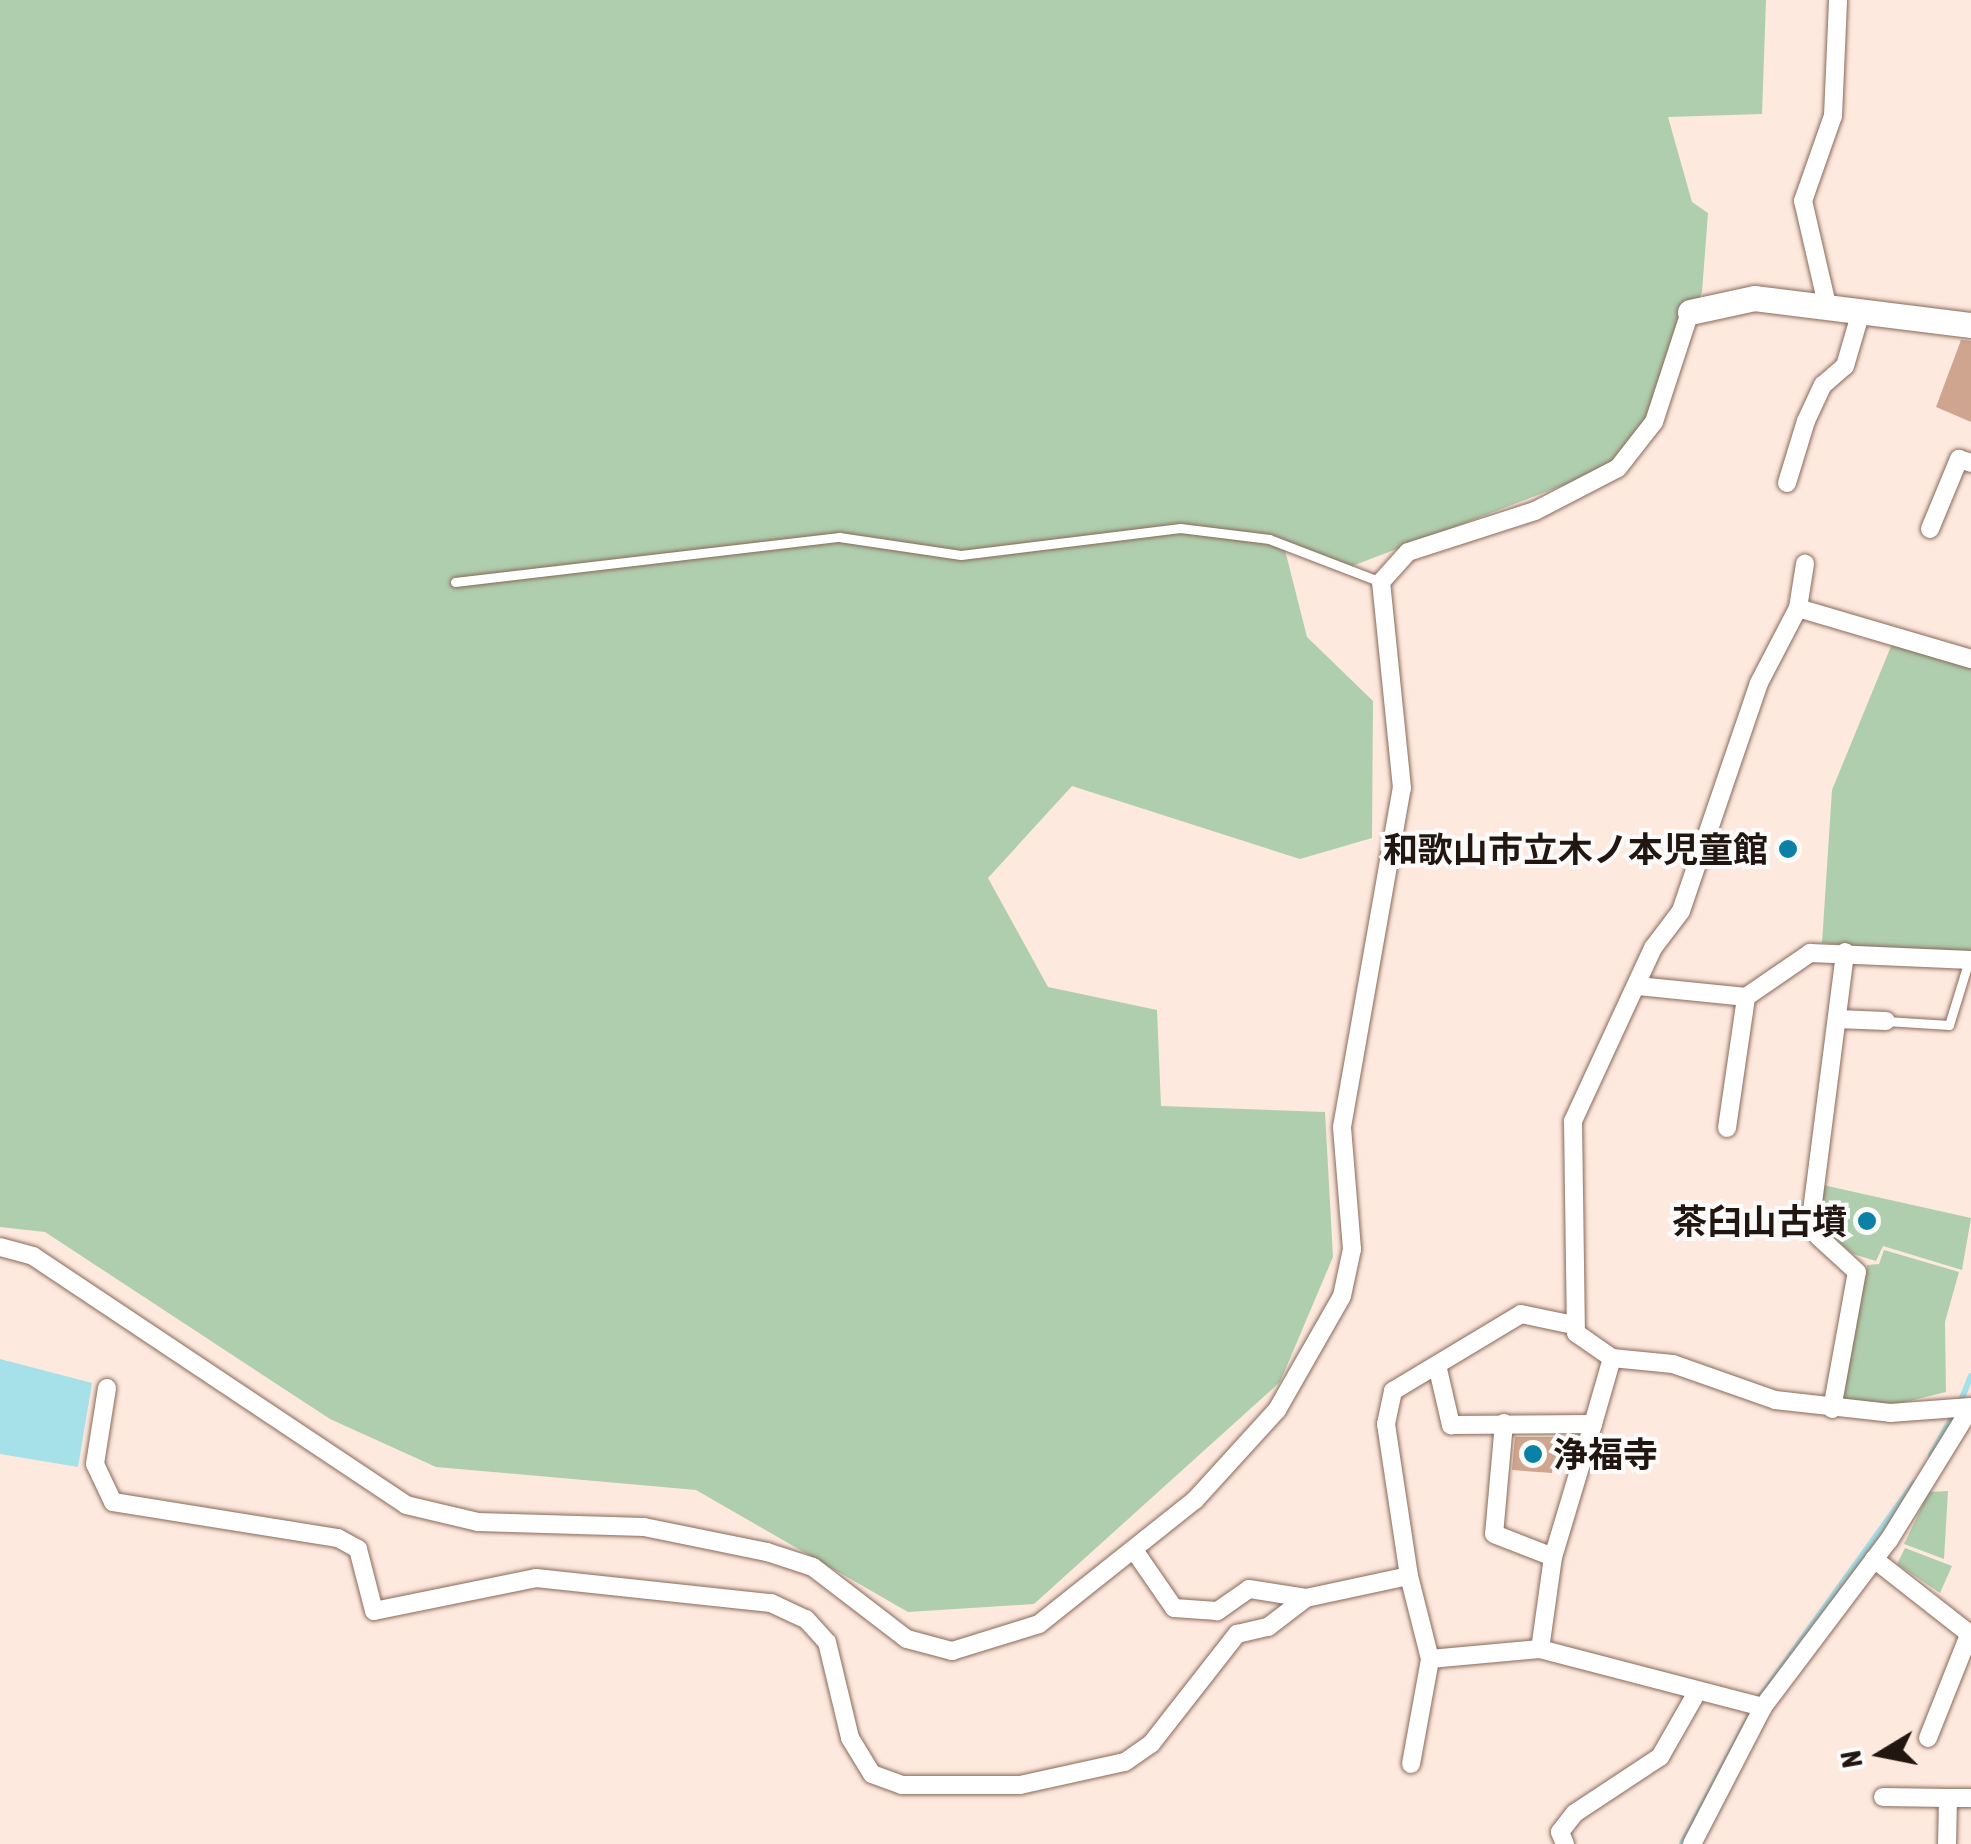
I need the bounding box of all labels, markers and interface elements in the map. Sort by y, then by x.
place label: 和歌山市立木ノ本児童館 [1383,828,1768,870]
marker: 和歌山市立木ノ本児童館 [1777,838,1799,860]
place label: 茶臼山古墳 [1672,1200,1847,1242]
marker: 茶臼山古墳 [1856,1210,1878,1232]
place label: 浄福寺 [1553,1433,1658,1475]
marker: 浄福寺 [1522,1443,1544,1465]
north arrow [1831,1704,1931,1804]
text: N [1834,1748,1869,1770]

